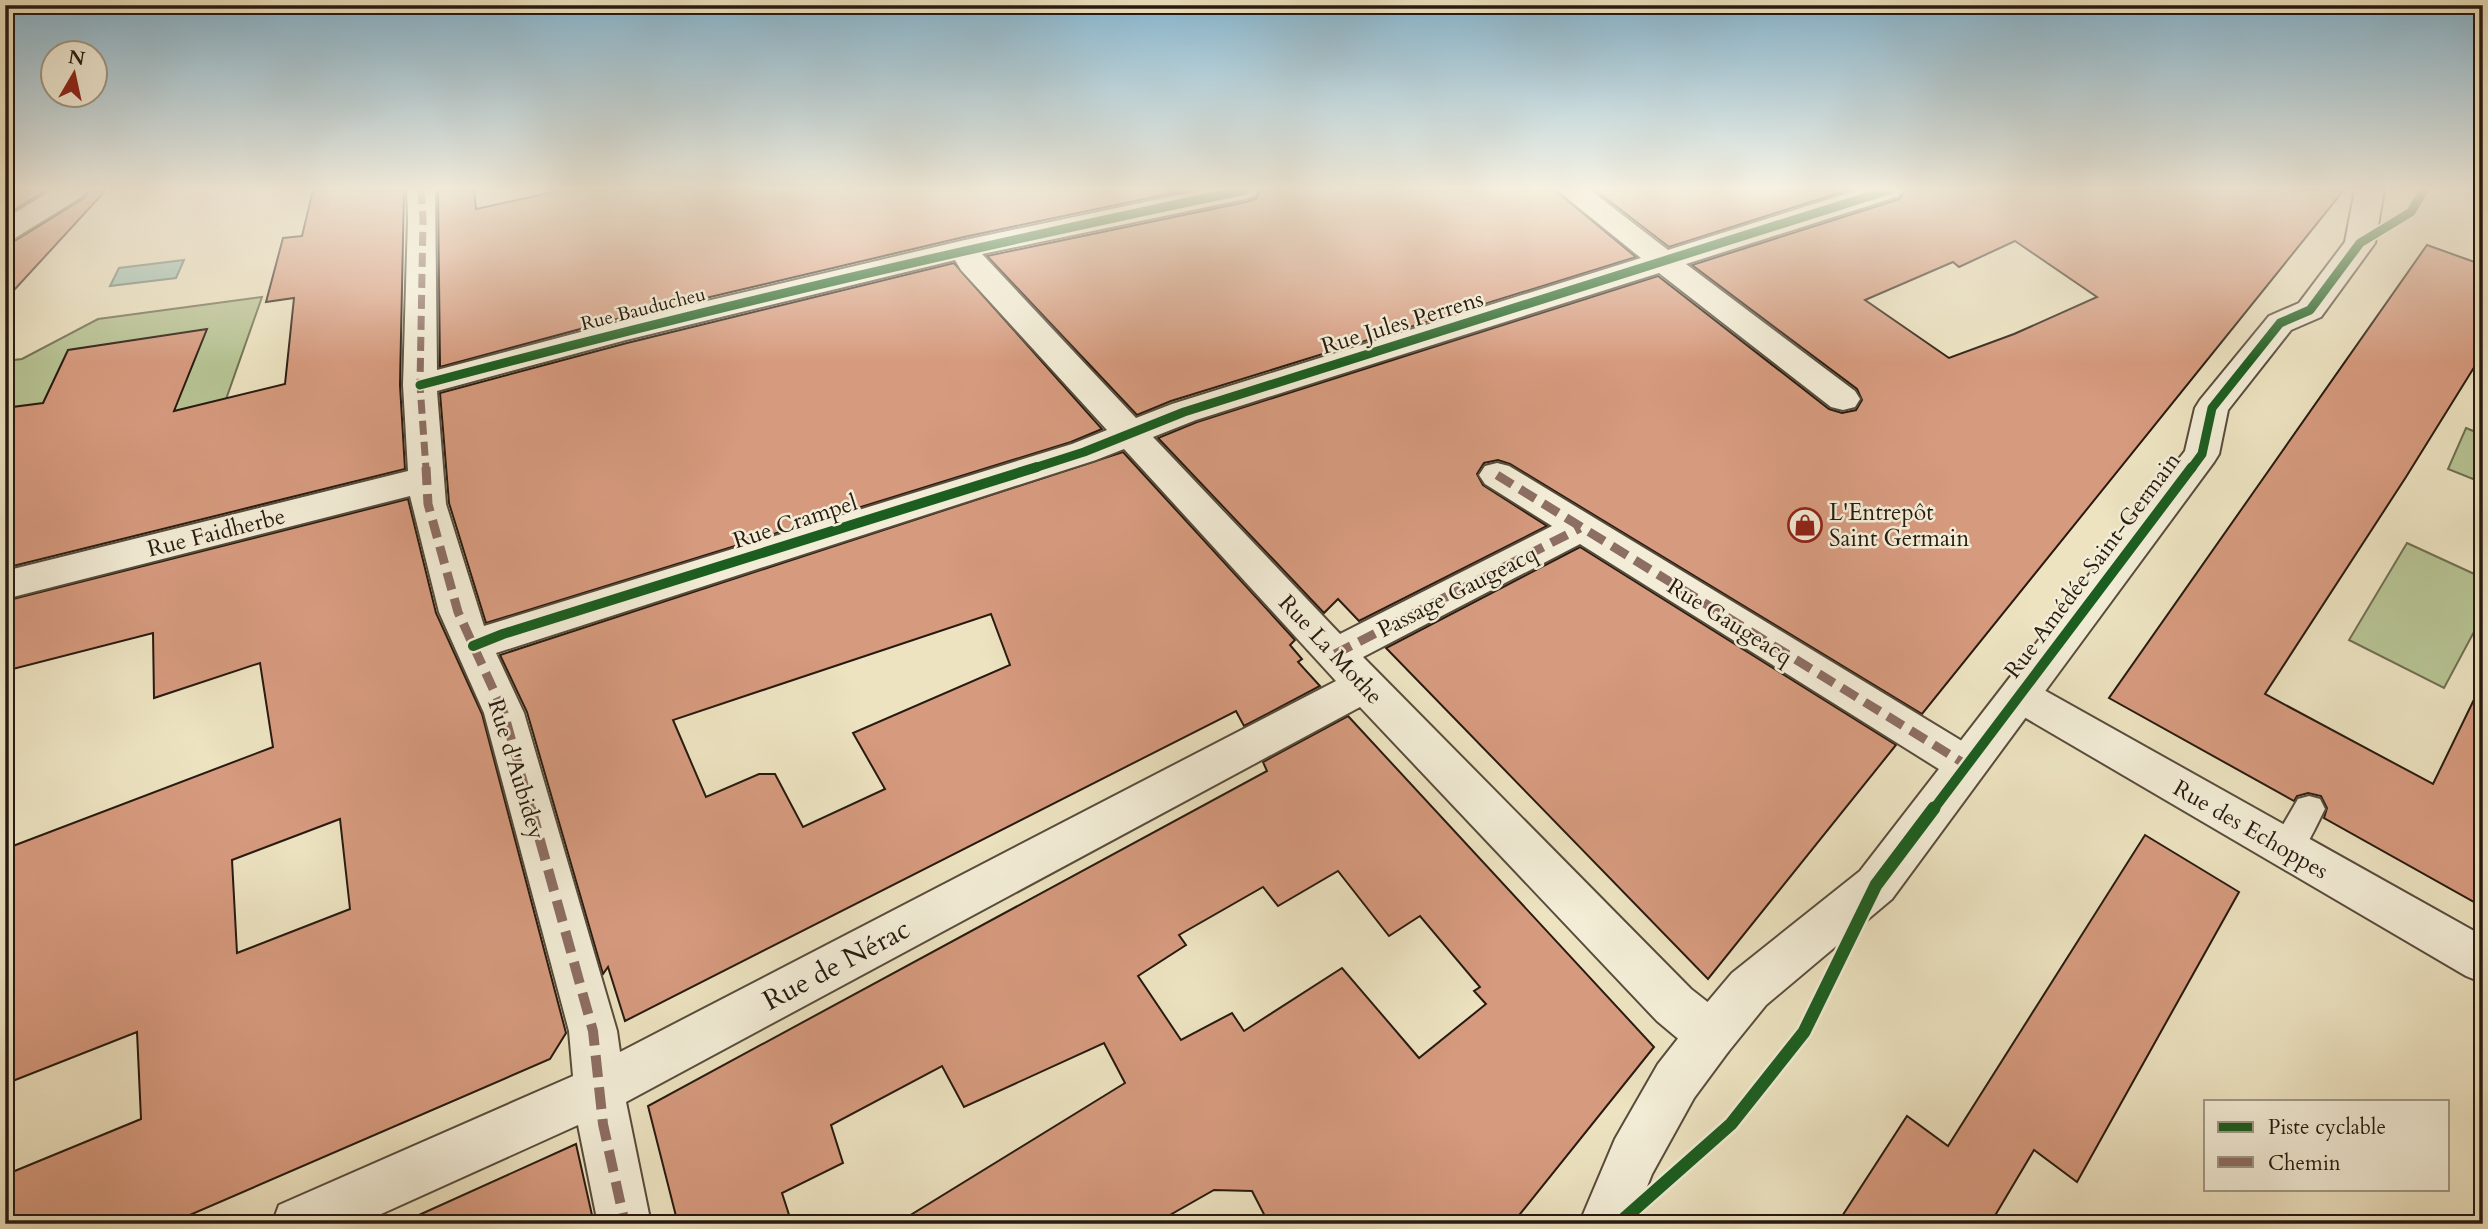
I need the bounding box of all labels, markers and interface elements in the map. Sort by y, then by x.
north arrow [38,38,108,108]
text: N [66,44,87,72]
street label: Rue Bauducheu [578,281,708,337]
street label: Rue Jules Perrens [1317,283,1487,362]
street label: Rue Amédée Saint-Germain [1997,446,2188,685]
street label: Rue Crampel [729,487,861,556]
place label: L'Entrepôt Saint Germain [1829,497,1969,554]
street label: Rue Faidherbe [144,500,288,565]
shop icon: L'Entrepôt Saint Germain [1786,506,1824,544]
street label: Passage Gaugeacq [1372,538,1543,645]
street label: Rue Gaugeacq [1661,571,1799,673]
street label: Rue La Mothe [1272,588,1390,711]
street label: Rue d'Aubidey [480,695,553,843]
street label: Rue des Echoppes [2168,772,2334,886]
street label: Rue de Nérac [756,910,917,1020]
legend [2204,1100,2450,1190]
text: Piste cyclable [2268,1113,2386,1142]
text: Chemin [2268,1149,2341,1178]

